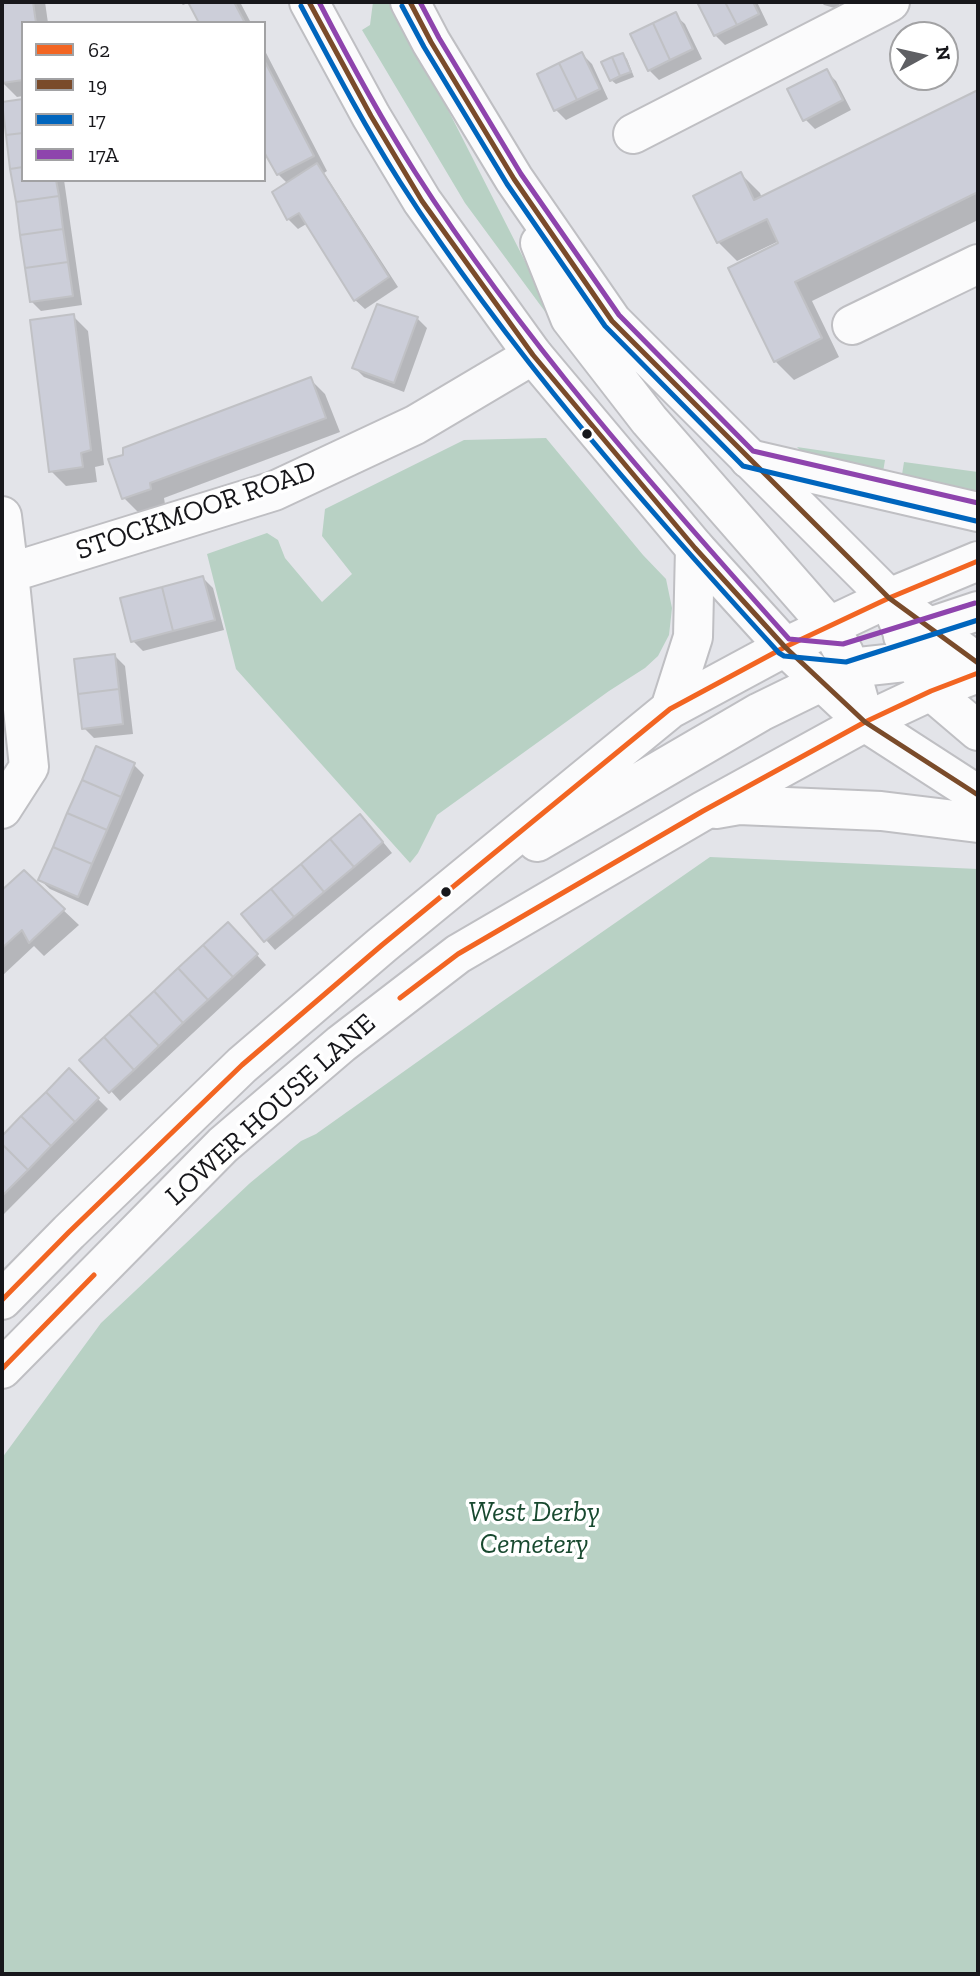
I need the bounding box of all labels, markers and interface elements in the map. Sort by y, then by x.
legend [21,21,266,182]
north arrow [889,21,959,91]
text: 62 [88,37,110,62]
text: N [931,45,956,62]
text: 19 [88,72,107,97]
text: 17 [88,107,106,132]
text: 17A [88,142,119,167]
unlabelled marker [580,427,594,441]
street label: STOCKMOOR ROAD [72,454,320,568]
unlabelled marker [439,885,453,899]
street label: LOWER HOUSE LANE [159,1007,383,1213]
park label: West Derby Cemetery [468,1496,600,1562]

